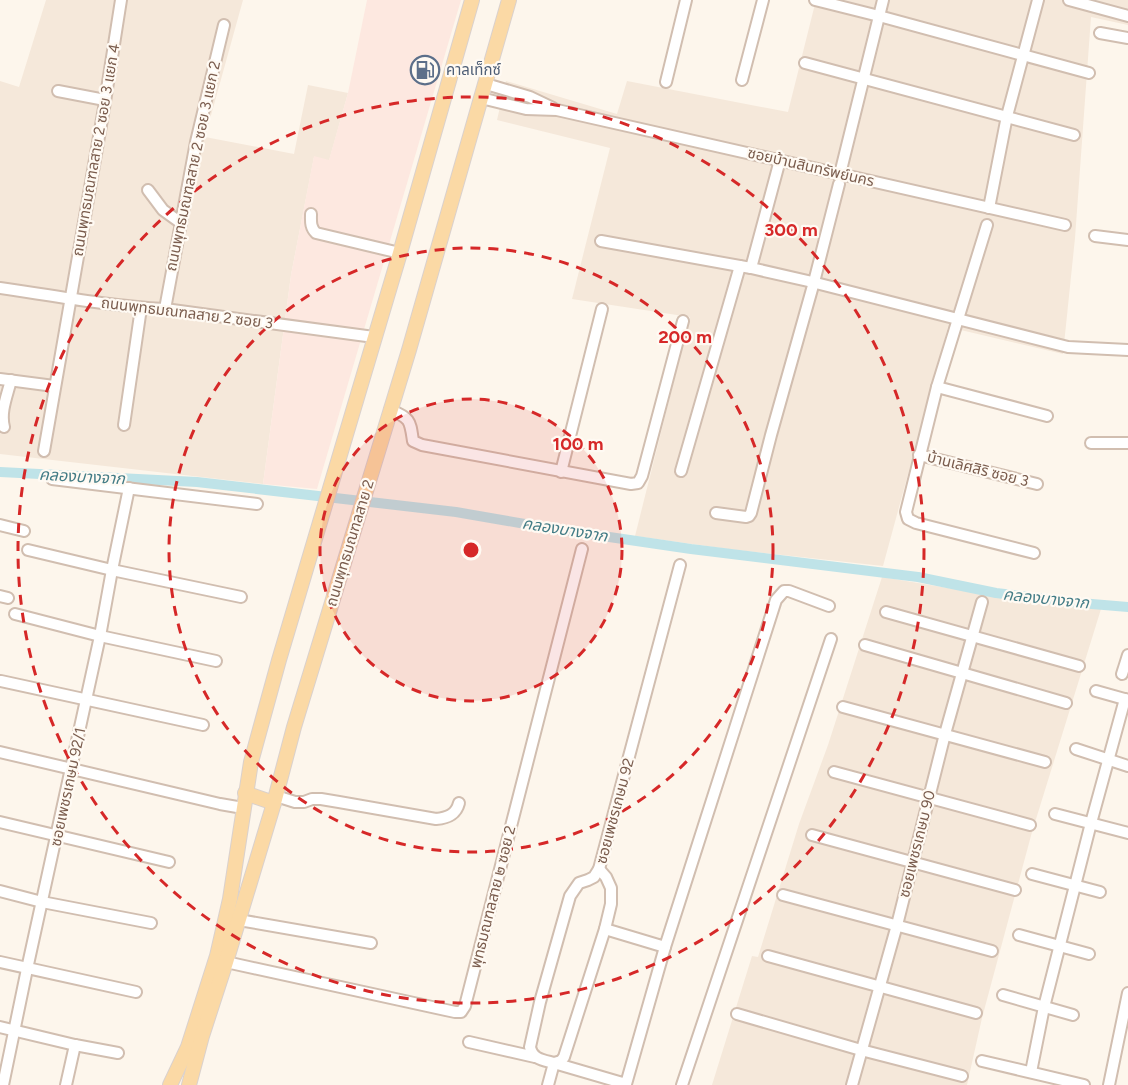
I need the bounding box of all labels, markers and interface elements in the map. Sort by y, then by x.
street label: ถนนพุทธมณฑลสาย 2 ซอย 3 แยก 4 [68,42,124,258]
fuel station icon: คาลเท็กซ์ [409,54,441,86]
street label: ถนนพุทธมณฑลสาย 2 ซอย 3 แยก 2 [162,59,224,273]
place label: คาลเท็กซ์ [446,61,501,79]
street label: ซอยบ้านสินทรัพย์นคร [746,144,876,190]
text: 300 m [764,219,818,241]
street label: ถนนพุทธมณฑลสาย 2 ซอย 3 [100,294,274,332]
text: 200 m [658,326,712,348]
text: 100 m [553,433,603,455]
street label: บ้านเลิศสิริ ซอย 3 [925,448,1031,490]
water label: คลองบางจาก [38,465,127,488]
street label: ถนนพุทธมณฑลสาย 2 [322,477,378,609]
water label: คลองบางจาก [521,513,610,546]
centre of rings [461,540,481,560]
water label: คลองบางจาก [1002,585,1091,613]
street label: ซอยเพชรเกษม 92/1 [47,726,89,848]
street label: ซอยเพชรเกษม 92 [592,756,638,866]
street label: ซอยเพชรเกษม 90 [895,788,939,900]
street label: พุทธมณฑลสาย ๒ ซอย 2 [467,824,519,970]

